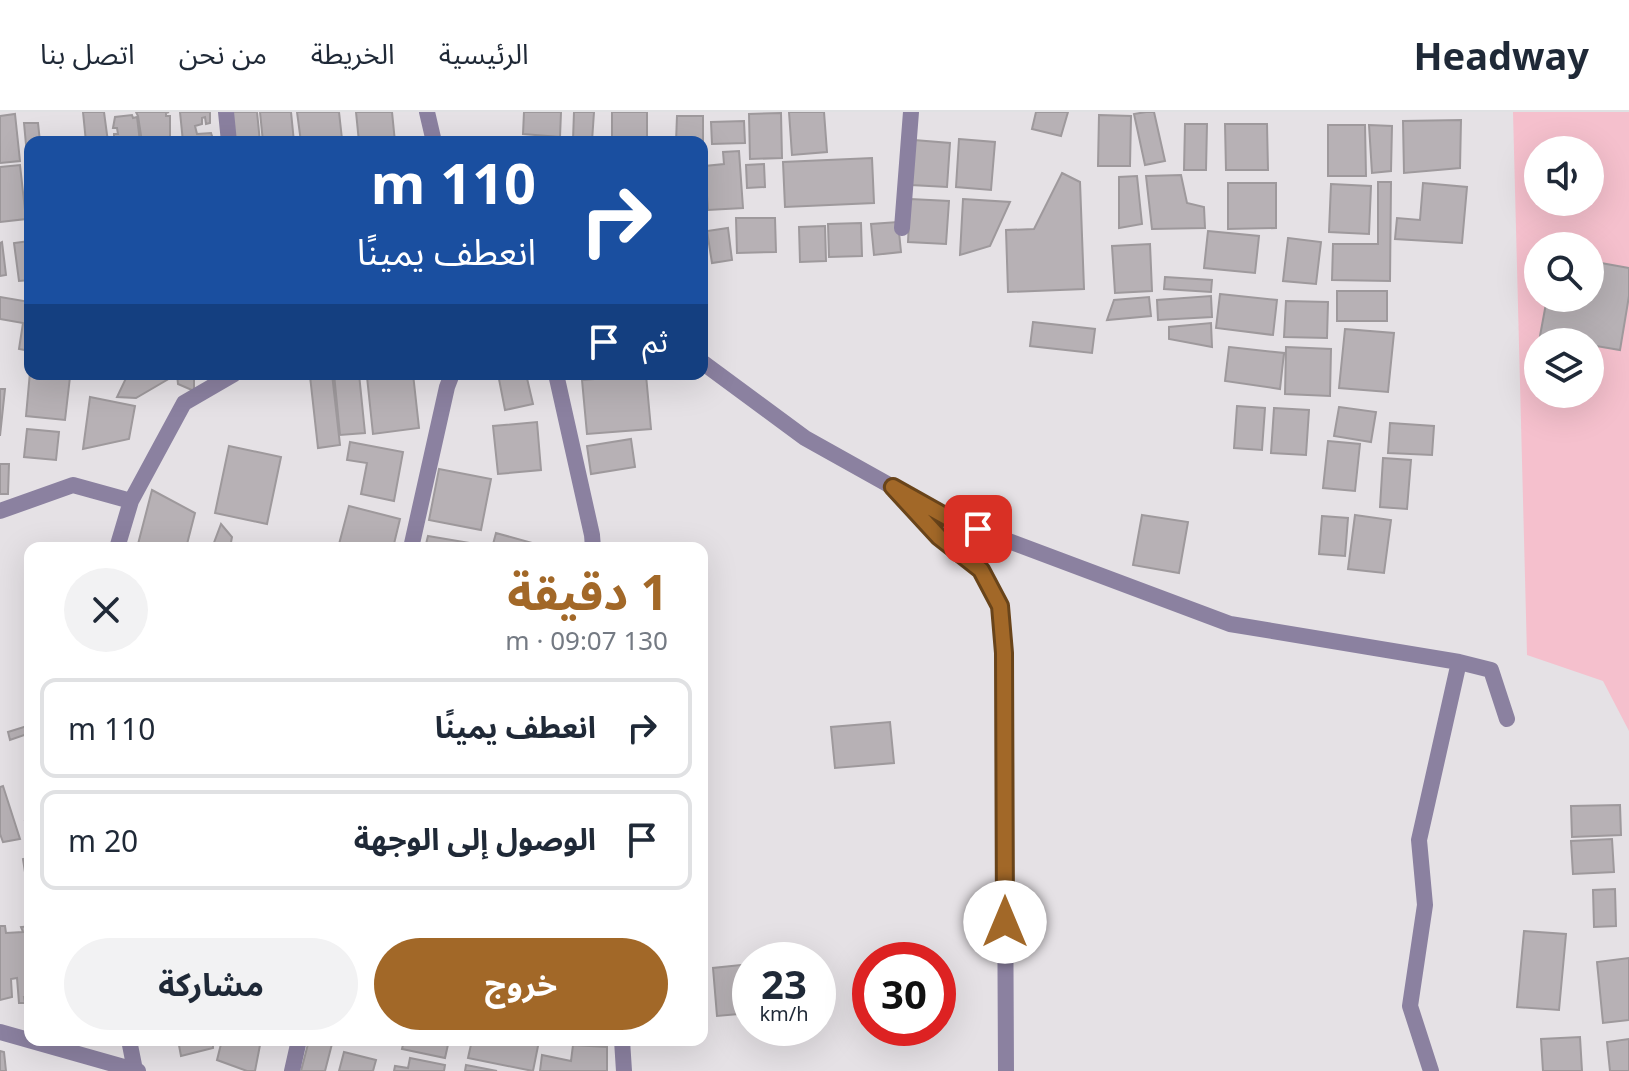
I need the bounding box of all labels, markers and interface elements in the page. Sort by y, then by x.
text: Headway [1413,29,1589,81]
text: اتصل بنا [40,34,135,72]
text: من نحن [179,34,267,72]
text: الخريطة [311,34,395,72]
text: الرئيسية [439,34,529,72]
map controls [1524,136,1604,408]
button: sound [1524,136,1604,216]
text: 110 m [371,144,536,220]
icon: right [564,168,668,272]
text: انعطف يمينًا [357,227,536,276]
button: search [1524,232,1604,312]
icon: arrive [582,320,626,364]
text: ثم [642,320,668,361]
button: layers [1524,328,1604,408]
pin [944,495,1012,563]
icon: arrive [956,507,1000,551]
text: 1 دقيقة [507,559,668,624]
button: close [64,568,148,652]
text: 130 m · 09:07 [505,622,668,658]
text: انعطف يمينًا [435,706,596,747]
icon: right [620,706,664,750]
text: 110 m [68,708,155,749]
text: الوصول إلى الوجهة [354,818,596,859]
icon: arrive [620,818,664,862]
text: 20 m [68,820,138,861]
position arrow [963,880,1047,964]
button: مشاركة [64,938,358,1030]
button: خروج [374,938,668,1030]
speed limit sign: 30 [852,942,956,1046]
text: 23 [761,956,807,1011]
text: km/h [759,1000,809,1027]

